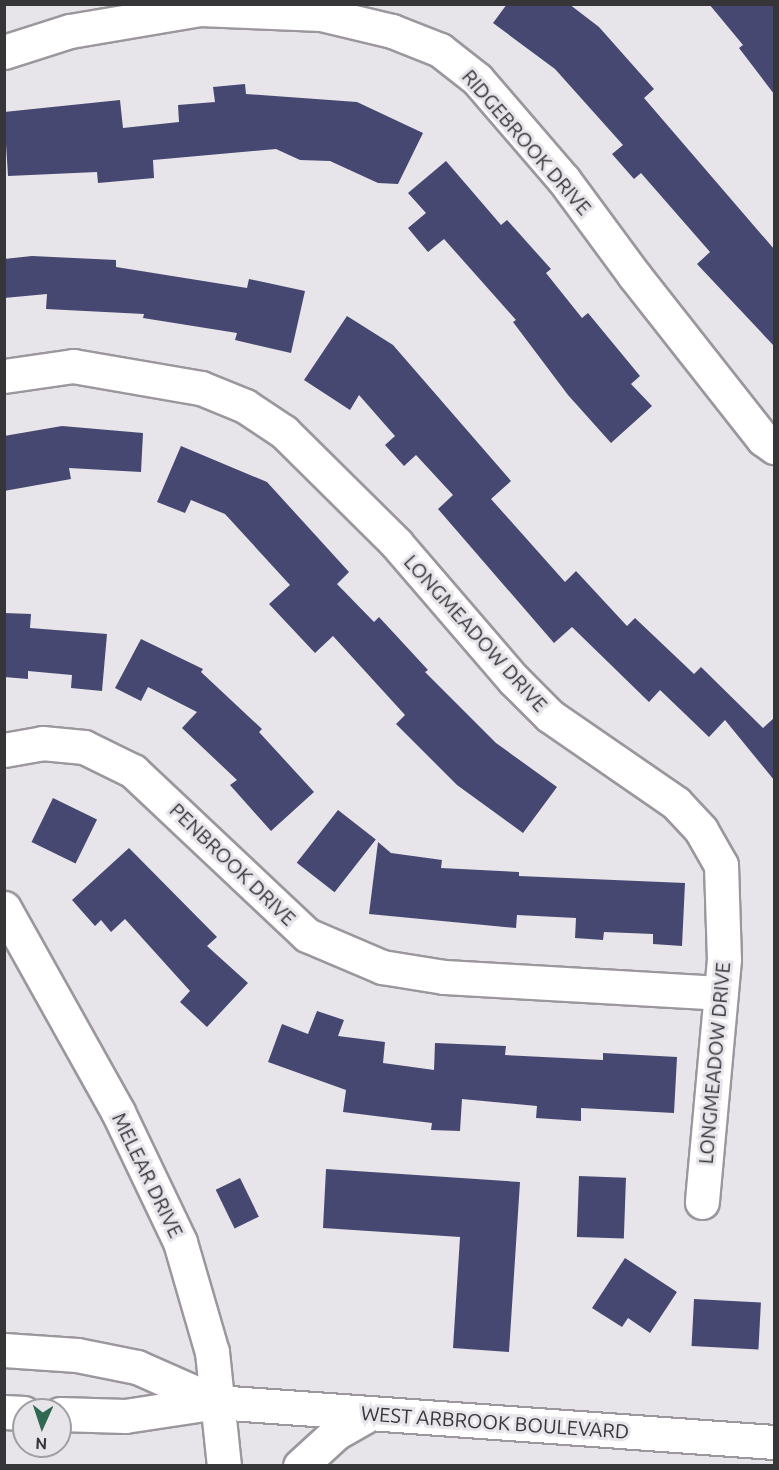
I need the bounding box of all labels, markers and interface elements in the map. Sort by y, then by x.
street label: RIDGEBROOK DRIVE [457,64,597,220]
street label: LONGMEADOW DRIVE [399,550,553,716]
street label: PENBROOK DRIVE [165,798,301,930]
street label: LONGMEADOW DRIVE [693,961,735,1165]
street label: MELEAR DRIVE [107,1109,189,1241]
north arrow [12,1398,72,1458]
street label: WEST ARBROOK BOULEVARD [360,1401,630,1443]
text: N [35,1435,48,1453]

